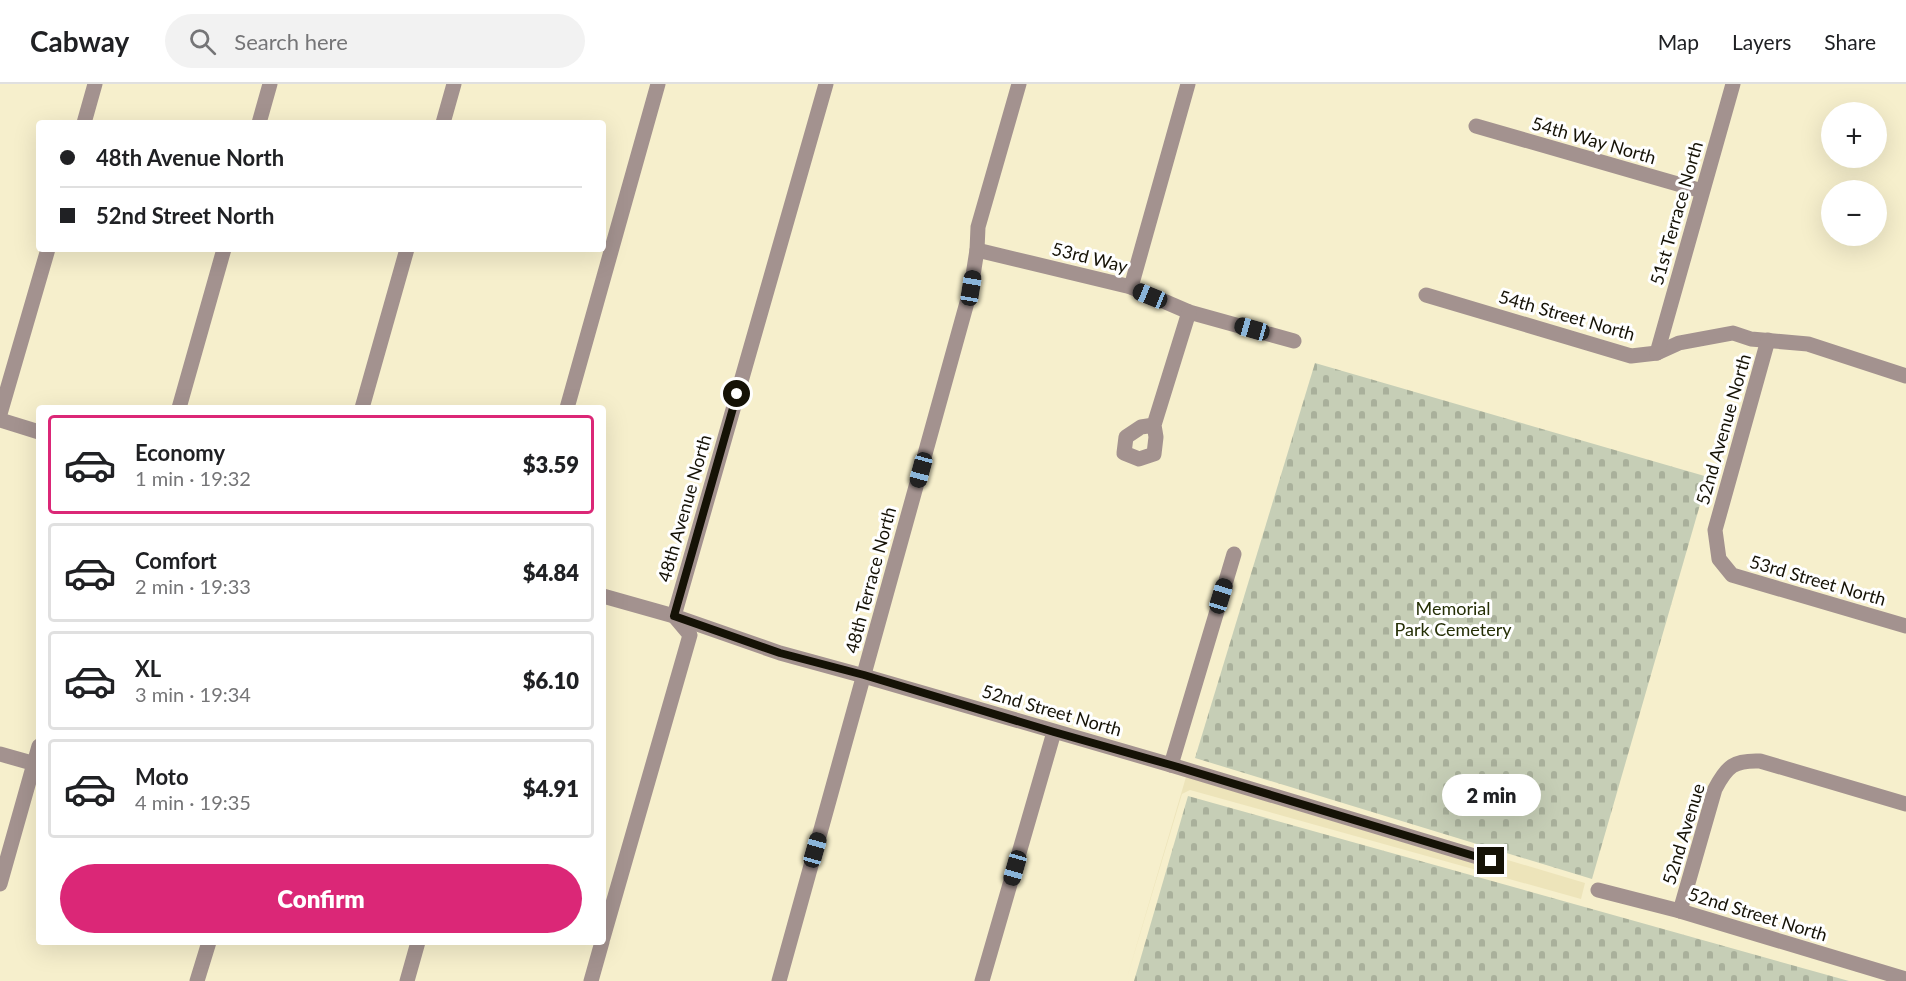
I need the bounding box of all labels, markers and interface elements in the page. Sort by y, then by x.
search box [165,14,585,68]
text: Cabway [30,24,129,58]
icon: search [186,25,219,58]
text: Search here [234,28,348,55]
text: Map [1658,29,1699,54]
text: Layers [1732,29,1791,54]
text: Share [1824,29,1876,54]
map controls [1821,102,1887,246]
button: + [1821,102,1887,168]
street label: 54th Way North [1529,112,1659,168]
street label: 51st Terrace North [1645,139,1707,287]
text: 48th Avenue North [96,144,284,171]
button: − [1821,180,1887,246]
text: 52nd Street North [96,202,274,229]
street label: 53rd Way [1050,237,1131,277]
car [959,269,983,307]
car [1130,281,1170,311]
street label: 54th Street North [1496,285,1638,345]
car [1232,315,1272,343]
street label: 52nd Avenue North [1691,351,1755,507]
route start [723,380,750,407]
street label: 48th Avenue North [652,432,716,584]
icon: car [63,438,117,492]
text: Economy [135,439,225,466]
car [908,450,934,490]
text: $3.59 [523,451,579,478]
text: 1 min · 19:32 [135,466,251,490]
street label: 48th Terrace North [840,504,900,656]
icon: car [63,546,117,600]
text: Comfort [135,547,217,574]
street label: 53rd Street North [1747,550,1889,610]
text: $4.84 [523,559,579,586]
text: 2 min · 19:33 [135,574,251,598]
car [1207,576,1235,616]
park label: Memorial Park Cemetery [1394,597,1512,640]
icon: car [63,654,117,708]
text: XL [135,655,161,682]
text: $6.10 [523,667,579,694]
street label: 52nd Street North [980,680,1124,740]
text: 3 min · 19:34 [135,682,251,706]
icon: car [63,762,117,816]
text: Moto [135,763,189,790]
callout: 2 min [1442,774,1540,816]
text: $4.91 [523,775,579,802]
street label: 52nd Avenue [1657,781,1709,887]
text: 2 min [1467,783,1516,807]
text: 4 min · 19:35 [135,790,251,814]
car [801,830,829,870]
route end [1477,847,1504,874]
car [1001,848,1029,888]
button: Confirm [60,864,582,933]
street label: 52nd Street North [1686,882,1830,946]

